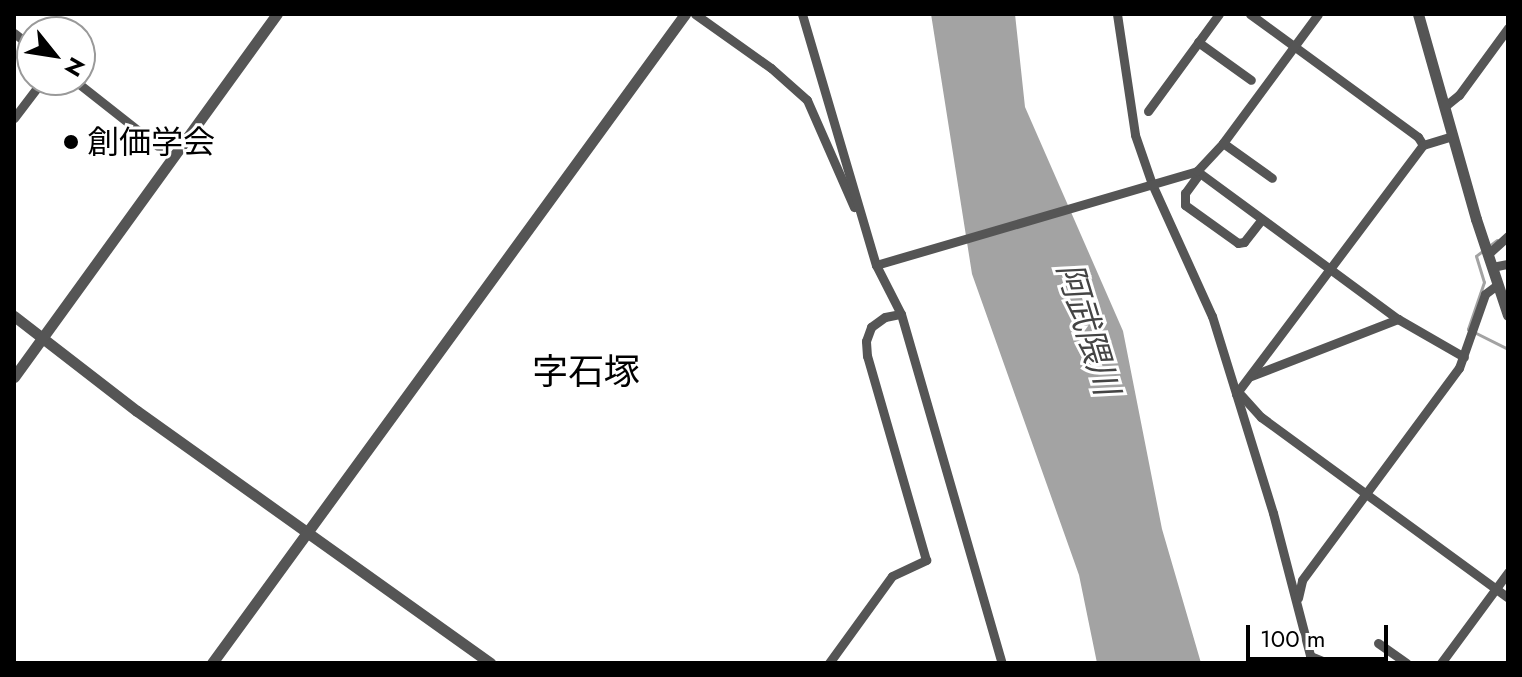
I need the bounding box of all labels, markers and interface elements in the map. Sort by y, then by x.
north arrow [16,16,96,96]
text: N [57,51,93,83]
place label: 創価学会 [87,123,215,161]
marker: 創価学会 [62,133,80,151]
water label: 阿武隈川 [1049,258,1127,400]
district label: 字石塚 [532,350,640,394]
scale bar [1250,609,1392,659]
text: 100 m [1260,621,1326,656]

